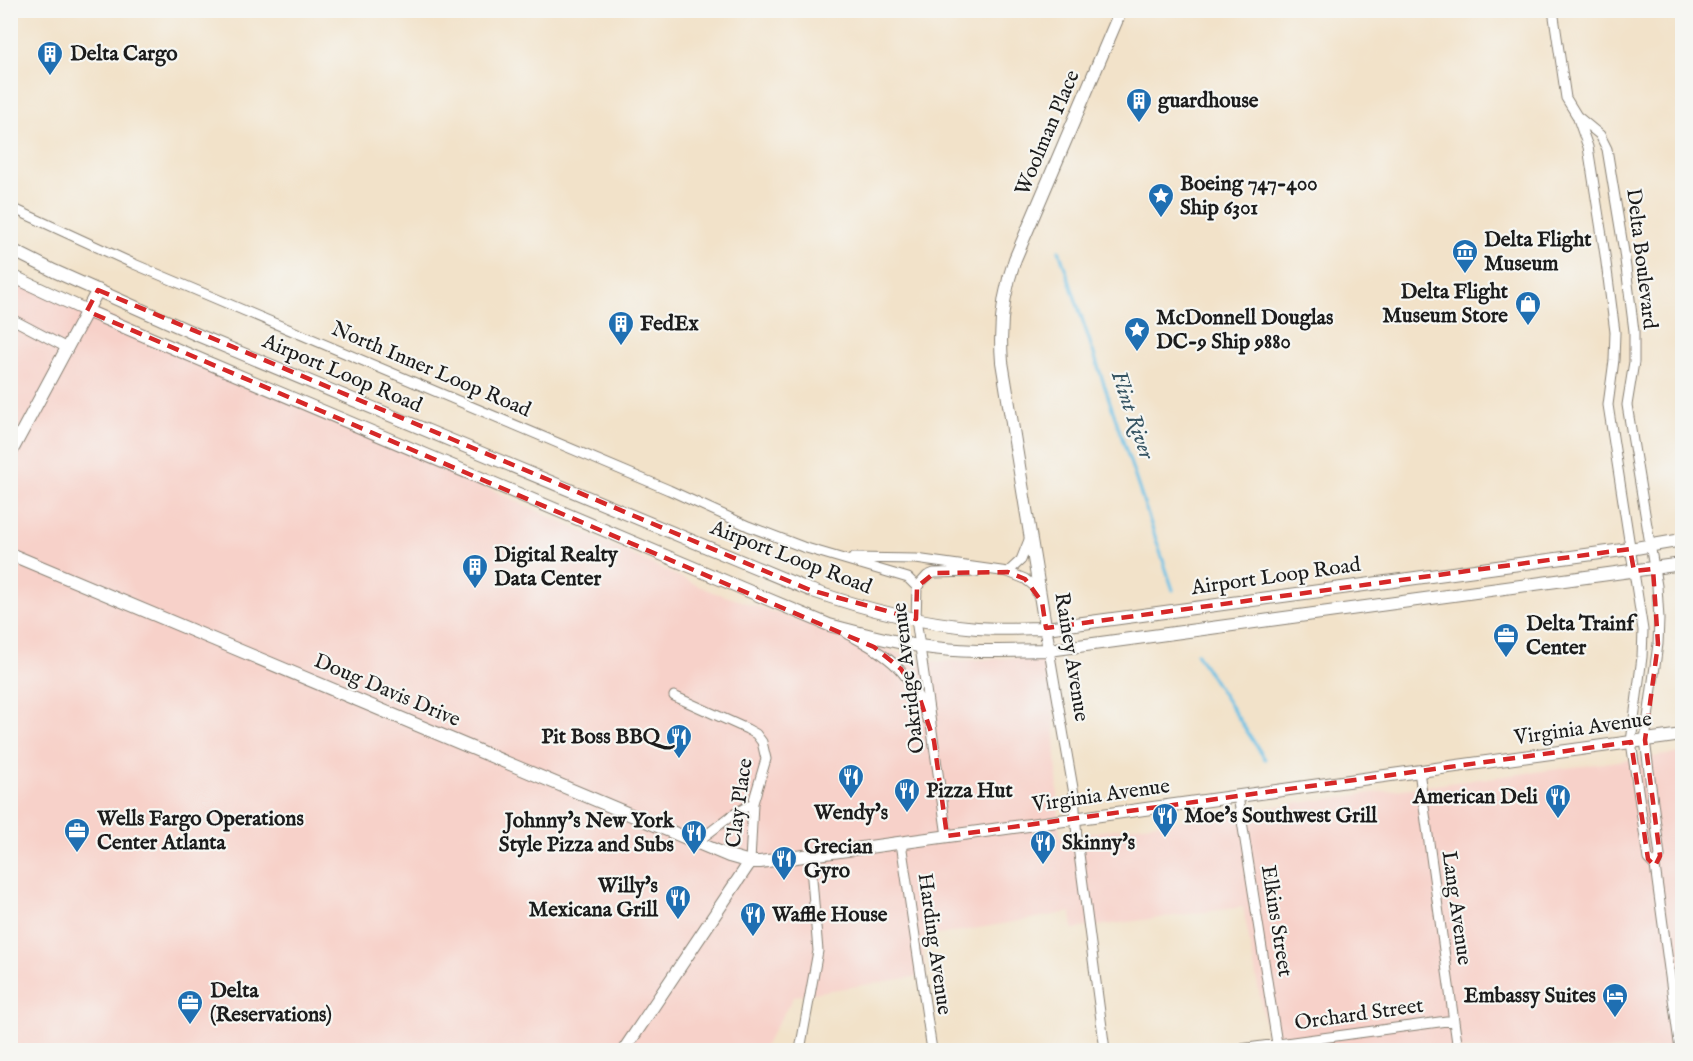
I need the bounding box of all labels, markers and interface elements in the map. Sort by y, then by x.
building icon: Delta Cargo [35,39,65,77]
place label: Delta Cargo [70,41,178,68]
street label: Woolman Place [1009,66,1087,200]
building icon: guardhouse [1124,86,1154,124]
place label: guardhouse [1158,88,1259,115]
place label: Boeing 747-400 Ship 6301 [1180,171,1318,222]
place icon: Boeing 747-400 Ship 6301 [1146,181,1176,219]
street label: Delta Boulevard [1619,187,1663,332]
place label: Delta Flight Museum [1484,227,1592,278]
museum icon: Delta Flight Museum [1450,237,1480,275]
place label: Delta Flight Museum Store [1382,279,1509,330]
shop icon: Delta Flight Museum Store [1513,289,1543,327]
place label: McDonnell Douglas DC-9 Ship 9880 [1156,305,1333,356]
building icon: FedEx [606,309,636,347]
place label: FedEx [640,311,700,338]
place icon: McDonnell Douglas DC-9 Ship 9880 [1122,315,1152,353]
street label: North Inner Loop Road [327,316,536,425]
street label: Airport Loop Road [257,328,427,420]
water label: Flint River [1104,367,1161,464]
street label: Airport Loop Road [705,514,876,602]
place label: Digital Realty Data Center [494,542,619,593]
building icon: Digital Realty Data Center [460,552,490,590]
street label: Airport Loop Road [1189,552,1363,602]
street label: Rainey Avenue [1047,590,1095,724]
street label: Oakridge Avenue [886,601,932,755]
place label: Delta Trainf Center [1526,611,1637,662]
office icon: Delta Trainf Center [1491,621,1521,659]
street label: Doug Davis Drive [310,648,465,734]
street label: Virginia Avenue [1511,706,1654,752]
restaurant icon: Pit Boss BBQ [664,722,694,760]
place label: Pit Boss BBQ [541,724,676,751]
street label: Clay Place [720,756,760,850]
restaurant icon: Wendy's [836,762,866,800]
street label: Virginia Avenue [1029,773,1172,819]
restaurant icon: Pizza Hut [892,776,922,814]
place label: Pizza Hut [926,778,1013,805]
restaurant icon: American Deli [1543,782,1573,820]
place label: American Deli [1412,784,1538,811]
place label: Wendy's [813,800,888,827]
restaurant icon: Moe's Southwest Grill [1150,801,1180,839]
place label: Moe's Southwest Grill [1184,803,1378,830]
place label: Wells Fargo Operations Center Atlanta [96,806,304,857]
place label: Johnny's New York Style Pizza and Subs [499,808,675,859]
office icon: Wells Fargo Operations Center Atlanta [62,816,92,854]
restaurant icon: Johnny's New York Style Pizza and Subs [679,818,709,856]
restaurant icon: Skinny's [1028,828,1058,866]
place label: Skinny's [1062,830,1135,857]
place label: Grecian Gyro [804,834,873,885]
restaurant icon: Grecian Gyro [769,844,799,882]
street label: Lang Avenue [1435,849,1477,967]
street label: Elkins Street [1254,863,1298,979]
street label: Harding Avenue [911,871,957,1017]
place label: Willy's Mexicana Grill [529,873,659,924]
restaurant icon: Willy's Mexicana Grill [663,883,693,921]
restaurant icon: Waffle House [738,900,768,938]
place label: Waffle House [771,902,888,929]
place label: Delta (Reservations) [210,978,332,1029]
hotel icon: Embassy Suites [1600,981,1630,1019]
place label: Embassy Suites [1464,983,1596,1010]
office icon: Delta (Reservations) [175,988,205,1026]
street label: Orchard Street [1293,993,1425,1037]

